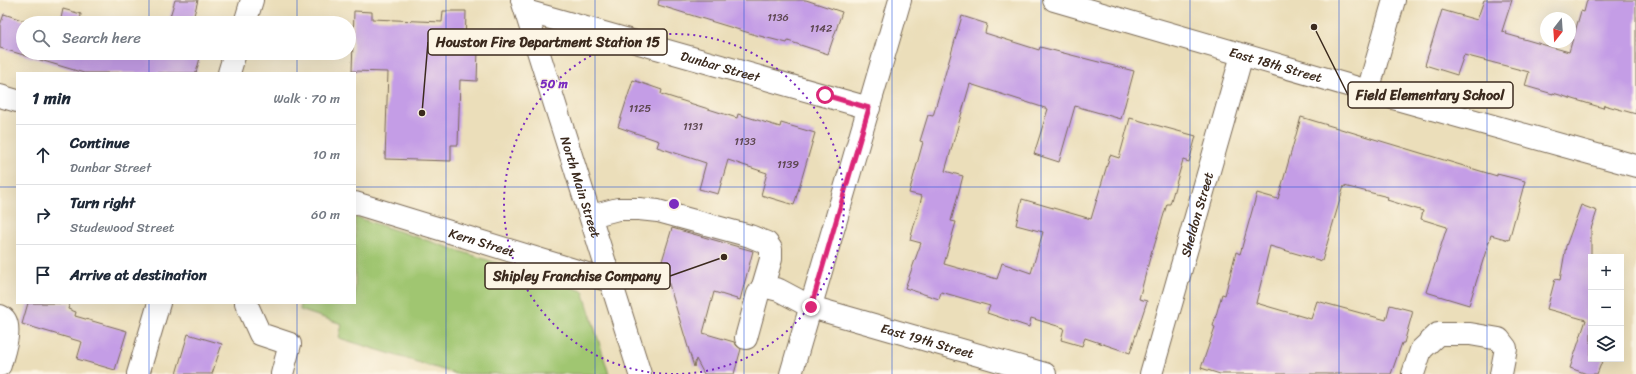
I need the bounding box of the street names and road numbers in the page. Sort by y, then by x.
street label: East 18th Street [1227,40,1325,89]
street label: Dunbar Street [678,44,763,88]
street label: North Main Street [554,133,608,241]
street label: Sheldon Street [1174,169,1220,259]
street label: Kern Street [446,221,518,263]
street label: East 19th Street [878,316,977,365]

